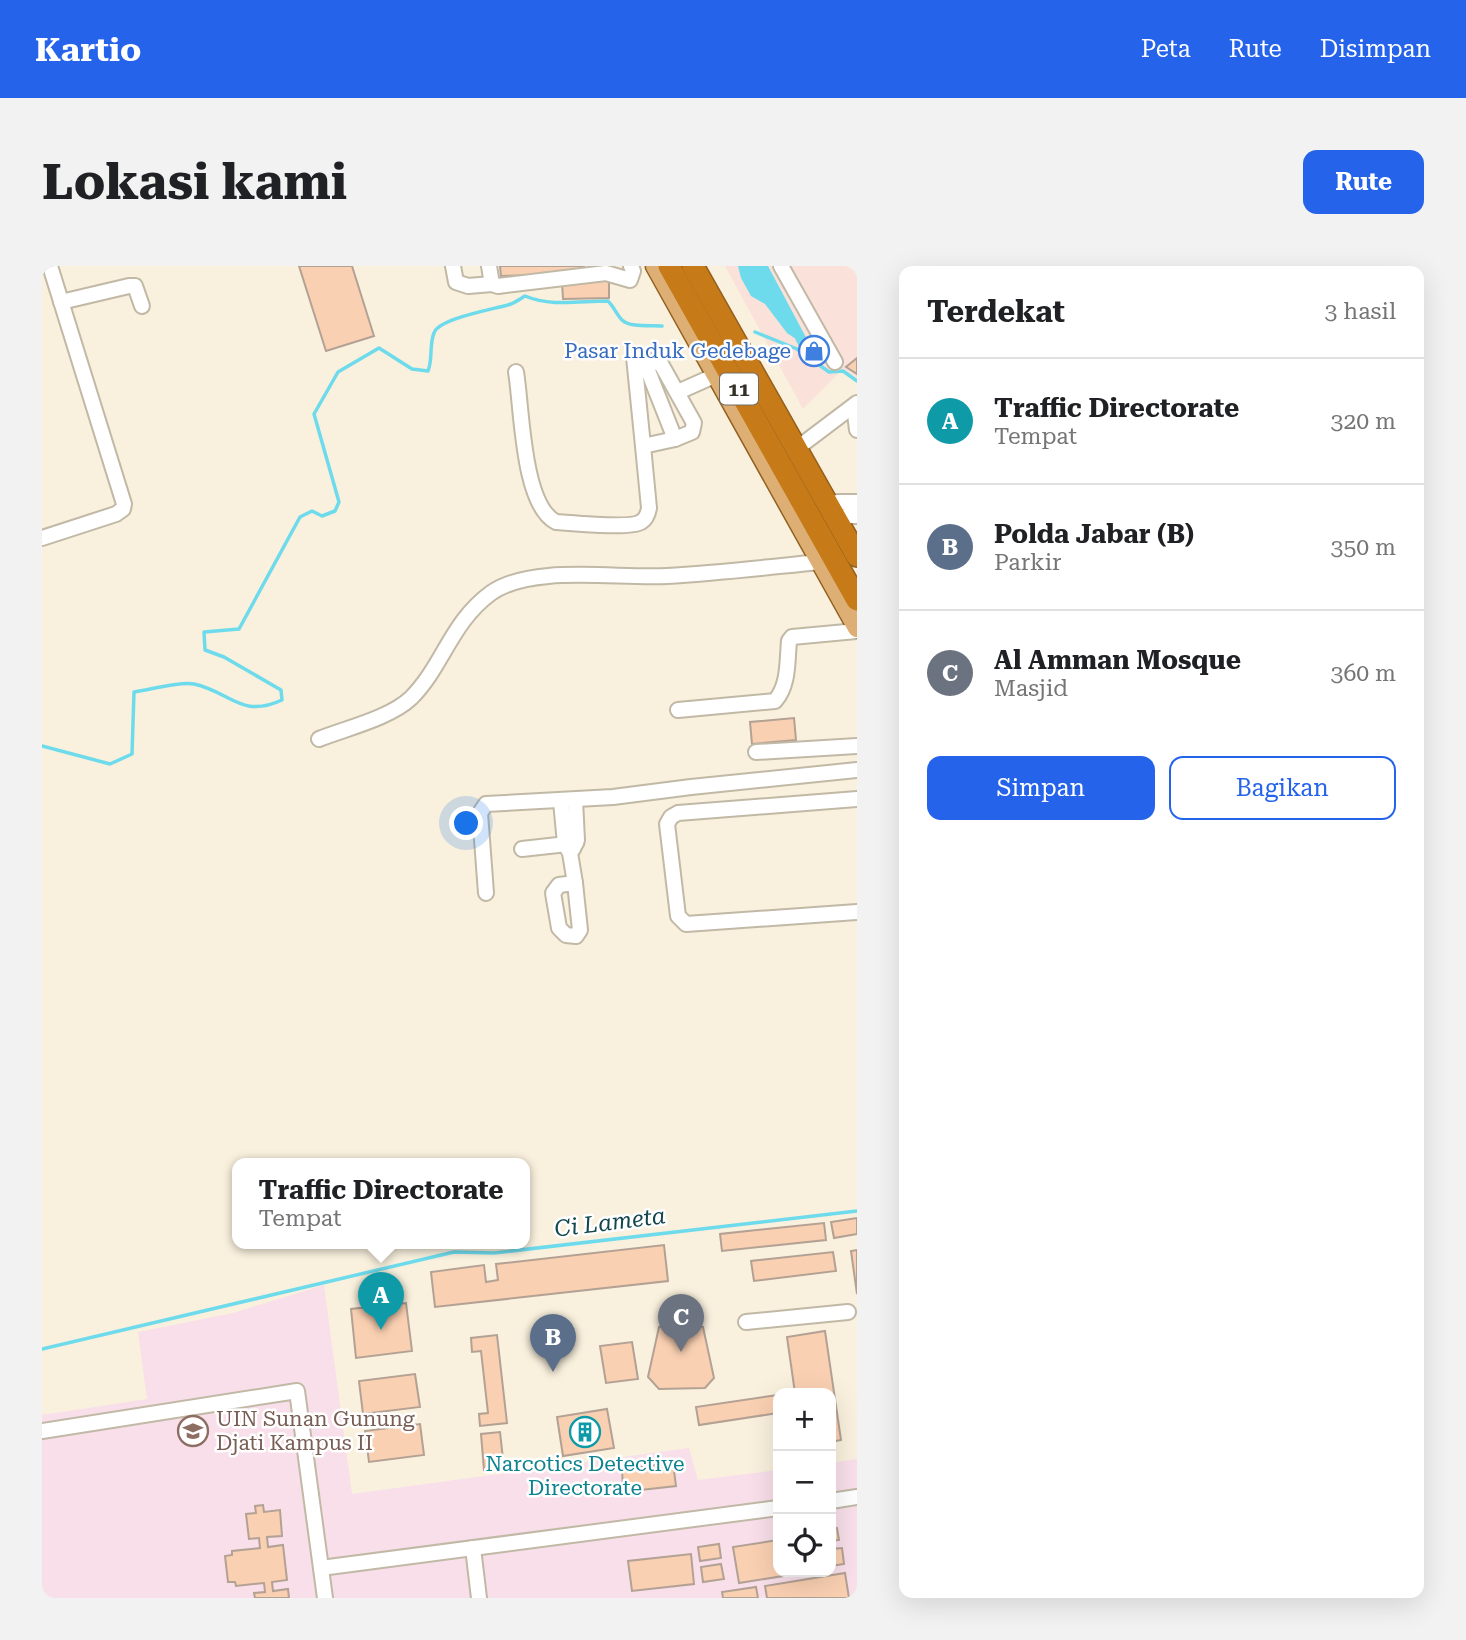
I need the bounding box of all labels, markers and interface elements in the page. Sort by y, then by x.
text: Kartio [35,30,141,69]
text: Peta [1141,35,1191,63]
text: Rute [1229,35,1282,63]
text: Disimpan [1320,35,1431,63]
button: Rute [1303,150,1424,214]
text: Lokasi kami [42,154,347,211]
text: Terdekat [927,294,1065,329]
text: 3 hasil [1325,298,1396,325]
shop icon: Pasar Induk Gedebage [797,334,831,368]
place label: Pasar Induk Gedebage [564,339,791,363]
road number: 11 [720,374,758,405]
text: Traffic Directorate [994,393,1239,423]
text: A [942,408,958,435]
text: 320 m [1331,408,1396,435]
text: Tempat [994,423,1077,450]
text: Polda Jabar (B) [994,519,1194,549]
text: B [942,534,958,561]
text: 350 m [1331,534,1396,561]
text: Parkir [994,549,1061,576]
text: Al Amman Mosque [994,645,1241,675]
text: C [942,660,958,687]
text: 360 m [1331,660,1396,687]
text: Masjid [994,675,1068,702]
button: Simpan [927,756,1155,820]
button: Bagikan [1169,756,1396,820]
your location [449,806,483,840]
popup [232,1158,530,1249]
text: Traffic Directorate [258,1175,504,1205]
water label: Ci Lameta [553,1202,667,1243]
text: Tempat [258,1205,342,1232]
pin: A [358,1272,404,1330]
pin: C [658,1294,704,1352]
pin: B [530,1314,576,1372]
map controls [773,1388,836,1577]
button: + [773,1388,836,1451]
place label: UIN Sunan Gunung Djati Kampus II [216,1407,415,1455]
school or university icon: UIN Sunan Gunung Djati Kampus II [176,1414,210,1448]
building icon: Narcotics Detective Directorate [568,1415,602,1449]
button: − [773,1451,836,1514]
place label: Narcotics Detective Directorate [485,1452,685,1500]
button: locate [773,1514,836,1577]

